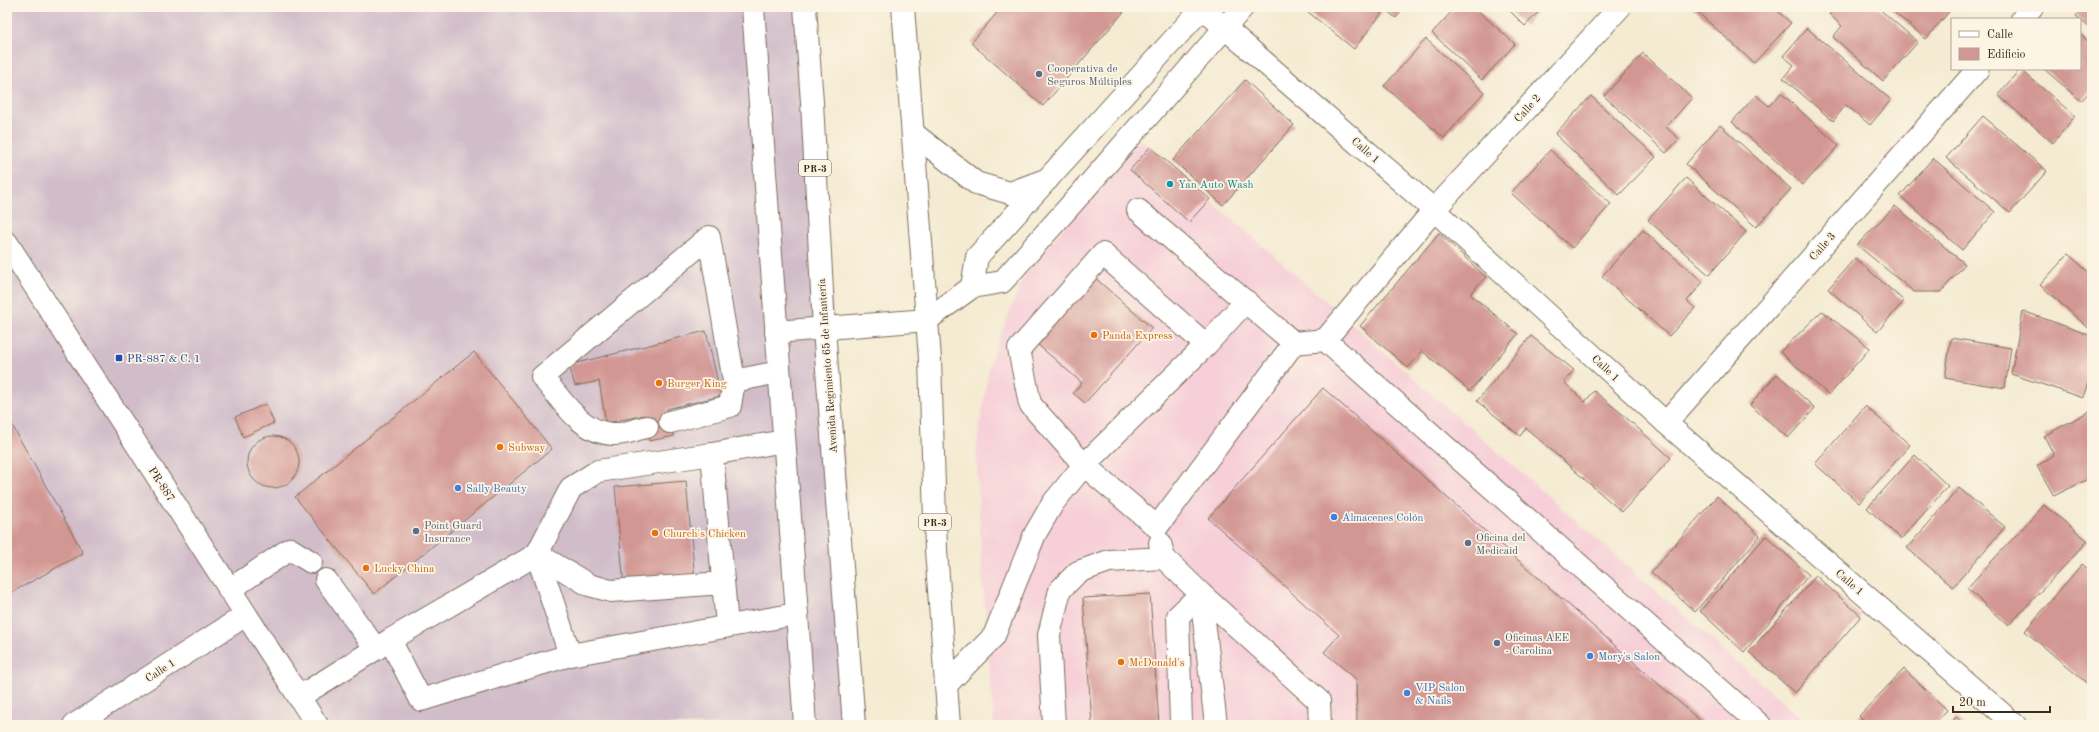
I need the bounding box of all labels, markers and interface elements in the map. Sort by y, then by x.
legend [1951,18,2081,70]
text: Calle [1987,29,2013,41]
text: Edificio [1987,49,2026,61]
place label: Cooperativa de Seguros Múltiples [1047,64,1132,88]
marker: Cooperativa de Seguros Múltiples [1034,69,1044,79]
street label: Calle 2 [1513,93,1543,125]
street label: Calle 1 [1349,136,1381,166]
road number: PR-3 [799,160,831,176]
marker: Yan Auto Wash [1165,179,1175,189]
place label: Yan Auto Wash [1178,180,1253,191]
street label: Calle 3 [1808,231,1838,263]
street label: Avenida Regimiento 65 de Infantería [817,278,840,454]
marker: Panda Express [1089,330,1099,340]
place label: Panda Express [1102,331,1173,342]
marker: PR-887 & C. 1 [114,353,124,363]
place label: PR-887 & C. 1 [127,354,200,365]
street label: Calle 1 [1589,354,1621,384]
marker: Burger King [654,378,664,388]
place label: Burger King [667,379,727,390]
marker: Subway [495,442,505,452]
place label: Subway [508,443,546,454]
street label: PR-887 [146,466,176,504]
marker: Sally Beauty [453,483,463,493]
place label: Sally Beauty [466,484,527,495]
marker: Almacenes Colón [1329,512,1339,522]
place label: Almacenes Colón [1342,513,1424,524]
road number: PR-3 [919,514,951,530]
place label: Point Guard Insurance [424,521,482,545]
marker: Point Guard Insurance [411,526,421,536]
marker: Church's Chicken [650,528,660,538]
place label: Church's Chicken [663,529,746,540]
place label: Oficina del Medicaid [1476,533,1526,557]
marker: Oficina del Medicaid [1463,538,1473,548]
marker: Lucky China [361,563,371,573]
place label: Lucky China [374,564,435,575]
street label: Calle 1 [1833,568,1865,598]
place label: Oficinas AEE - Carolina [1505,633,1569,657]
marker: Oficinas AEE - Carolina [1492,638,1502,648]
marker: Mory's Salon [1585,651,1595,661]
place label: Mory's Salon [1598,652,1660,663]
marker: McDonald's [1116,657,1126,667]
street label: Calle 1 [144,658,178,685]
place label: McDonald's [1129,658,1185,669]
place label: VIP Salon & Nails [1415,683,1465,707]
marker: VIP Salon & Nails [1402,688,1412,698]
scale bar [1953,688,2050,714]
text: 20 m [1959,697,1986,709]

